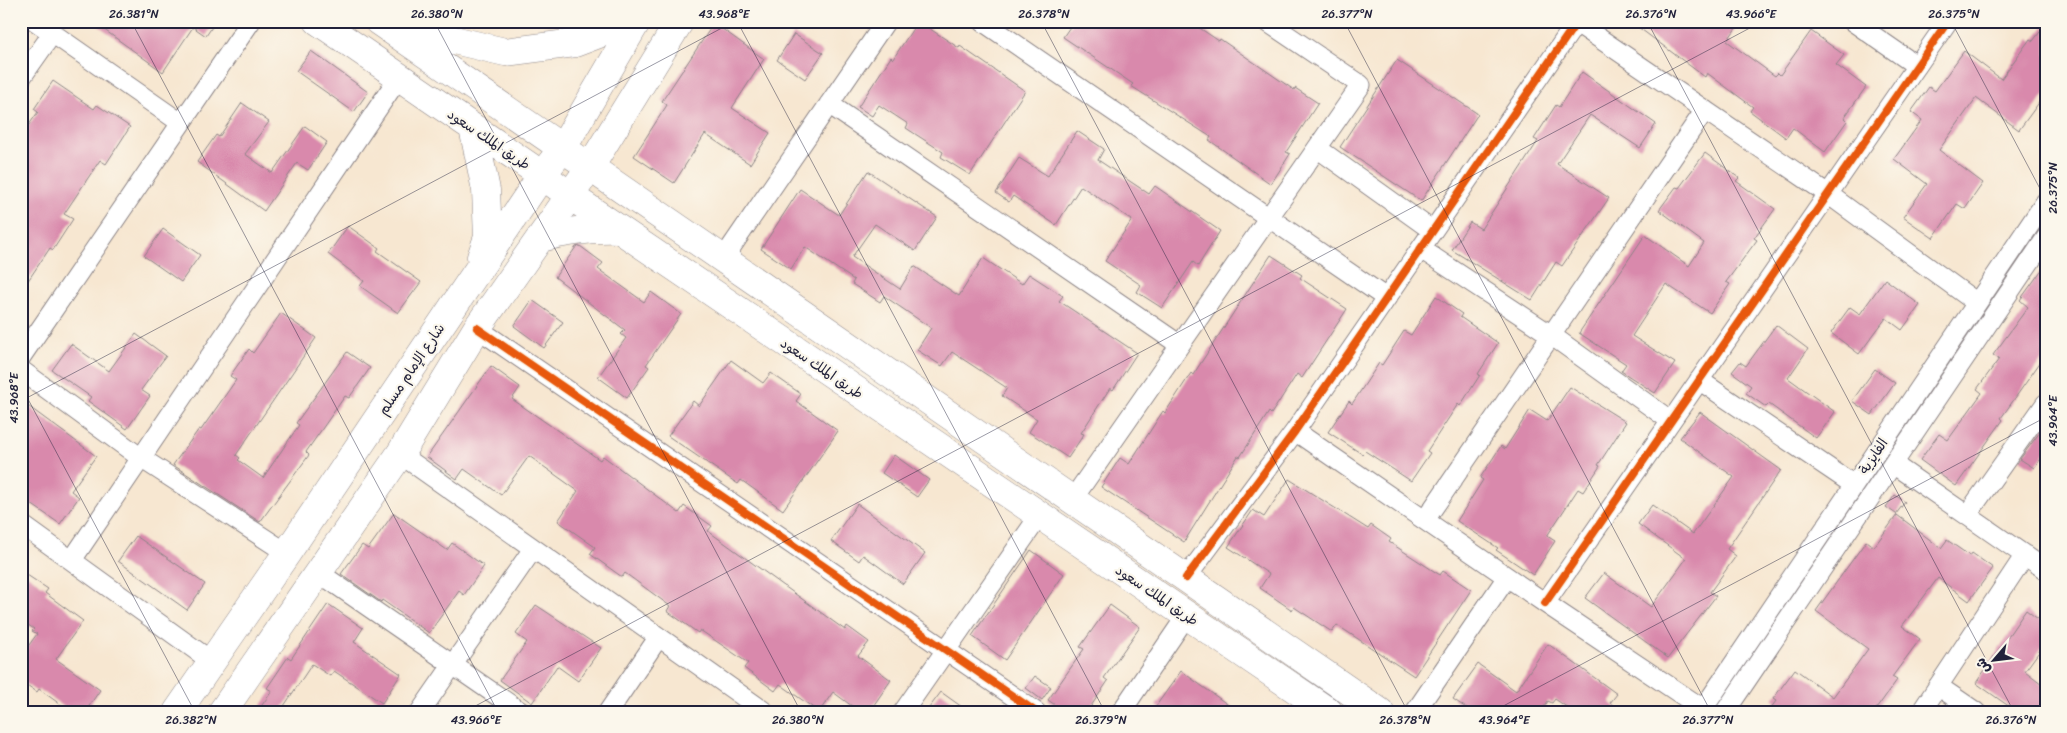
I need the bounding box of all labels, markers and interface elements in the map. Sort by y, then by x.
text: 26.381°N [109,3,160,25]
text: 26.380°N [411,3,464,25]
text: 43.968°E [699,3,751,25]
text: 26.378°N [1018,3,1070,25]
text: 26.377°N [1321,3,1373,25]
text: 26.376°N [1625,3,1677,25]
text: 43.966°E [1726,3,1778,25]
text: 26.375°N [1928,3,1980,25]
street label: طريق الملك سعود [442,102,536,177]
text: 26.375°N [2042,162,2064,214]
street label: شارع الإمام مسلم [371,318,452,420]
street label: طريق الملك سعود [775,331,869,406]
text: 43.968°E [3,371,25,423]
text: 43.964°E [2042,394,2064,447]
street label: الفايزية [1852,433,1895,480]
street label: طريق الملك سعود [1110,558,1204,633]
north arrow [1970,636,2020,686]
text: ش [1968,653,1998,679]
text: 26.382°N [165,709,217,731]
text: 43.966°E [451,709,503,731]
text: 26.380°N [772,709,825,731]
text: 26.379°N [1075,709,1127,731]
text: 26.378°N [1379,709,1431,731]
text: 43.964°E [1478,709,1531,731]
text: 26.377°N [1682,709,1734,731]
text: 26.376°N [1985,709,2037,731]

